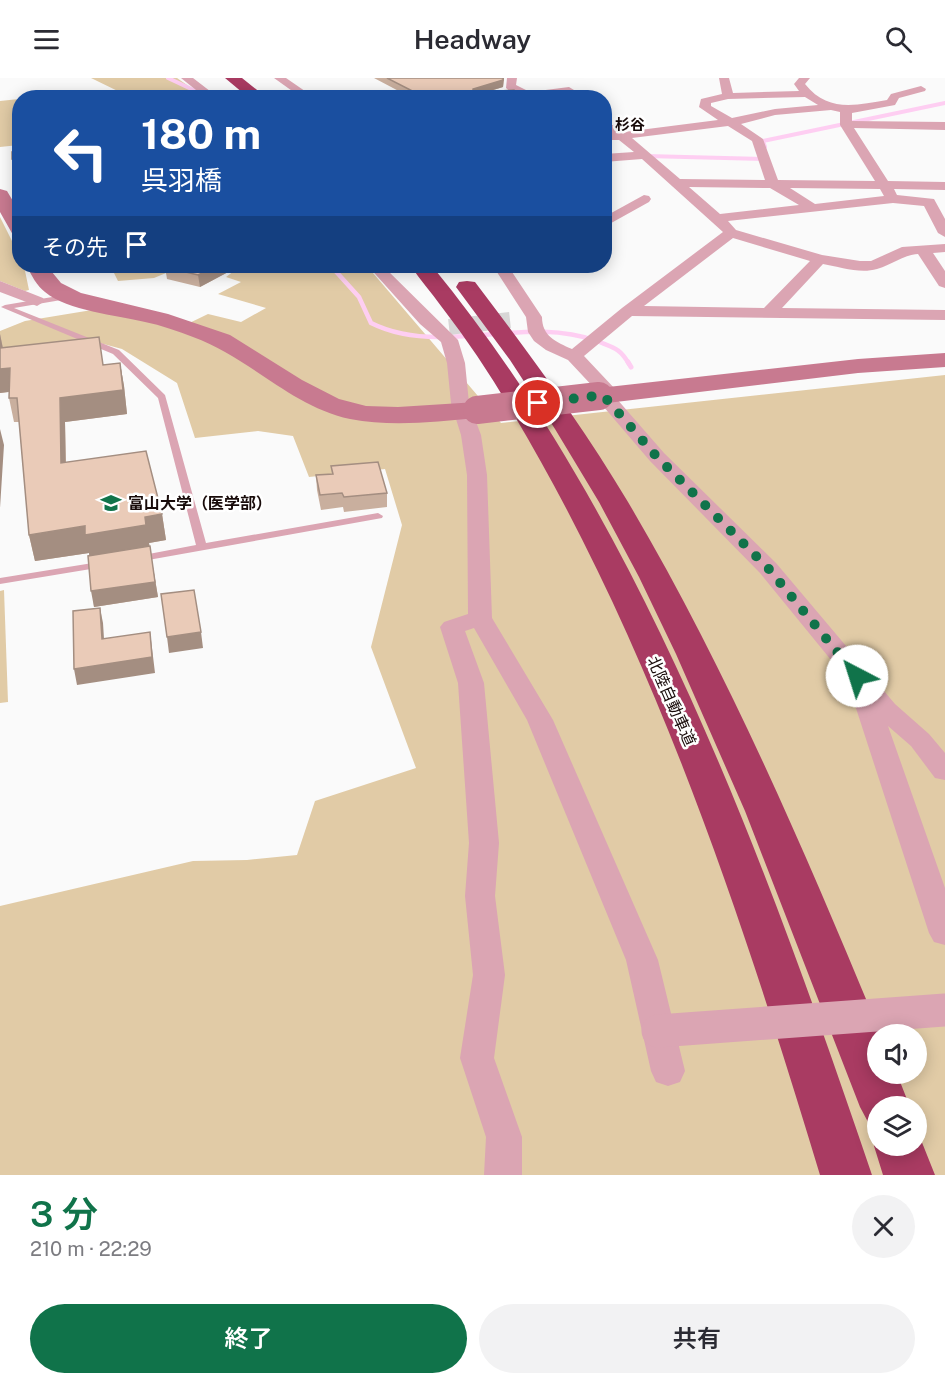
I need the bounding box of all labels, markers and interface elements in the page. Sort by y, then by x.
icon: menu [30,23,63,56]
text: Headway [414,23,531,55]
icon: search [882,23,915,56]
text: 180 m [141,109,261,158]
icon: left [42,114,120,192]
district label: 杉谷 [615,116,645,133]
text: 呉羽橋 [141,164,222,196]
icon: arrive [120,228,153,261]
text: その先 [42,234,108,260]
pin [512,377,563,428]
icon: arrive [521,386,554,419]
school or university icon: 富山大学（医学部） [99,491,123,515]
place label: 富山大学（医学部） [128,494,272,513]
position arrow [825,644,889,708]
street label: 北陸自動車道 [643,653,700,749]
map controls [867,1024,927,1156]
button: sound [867,1024,927,1084]
button: layers [867,1096,927,1156]
text: 3 分 [30,1193,98,1235]
button: close [852,1195,915,1258]
text: 210 m · 22:29 [30,1237,152,1261]
button: 終了 [30,1304,467,1373]
button: 共有 [479,1304,915,1373]

